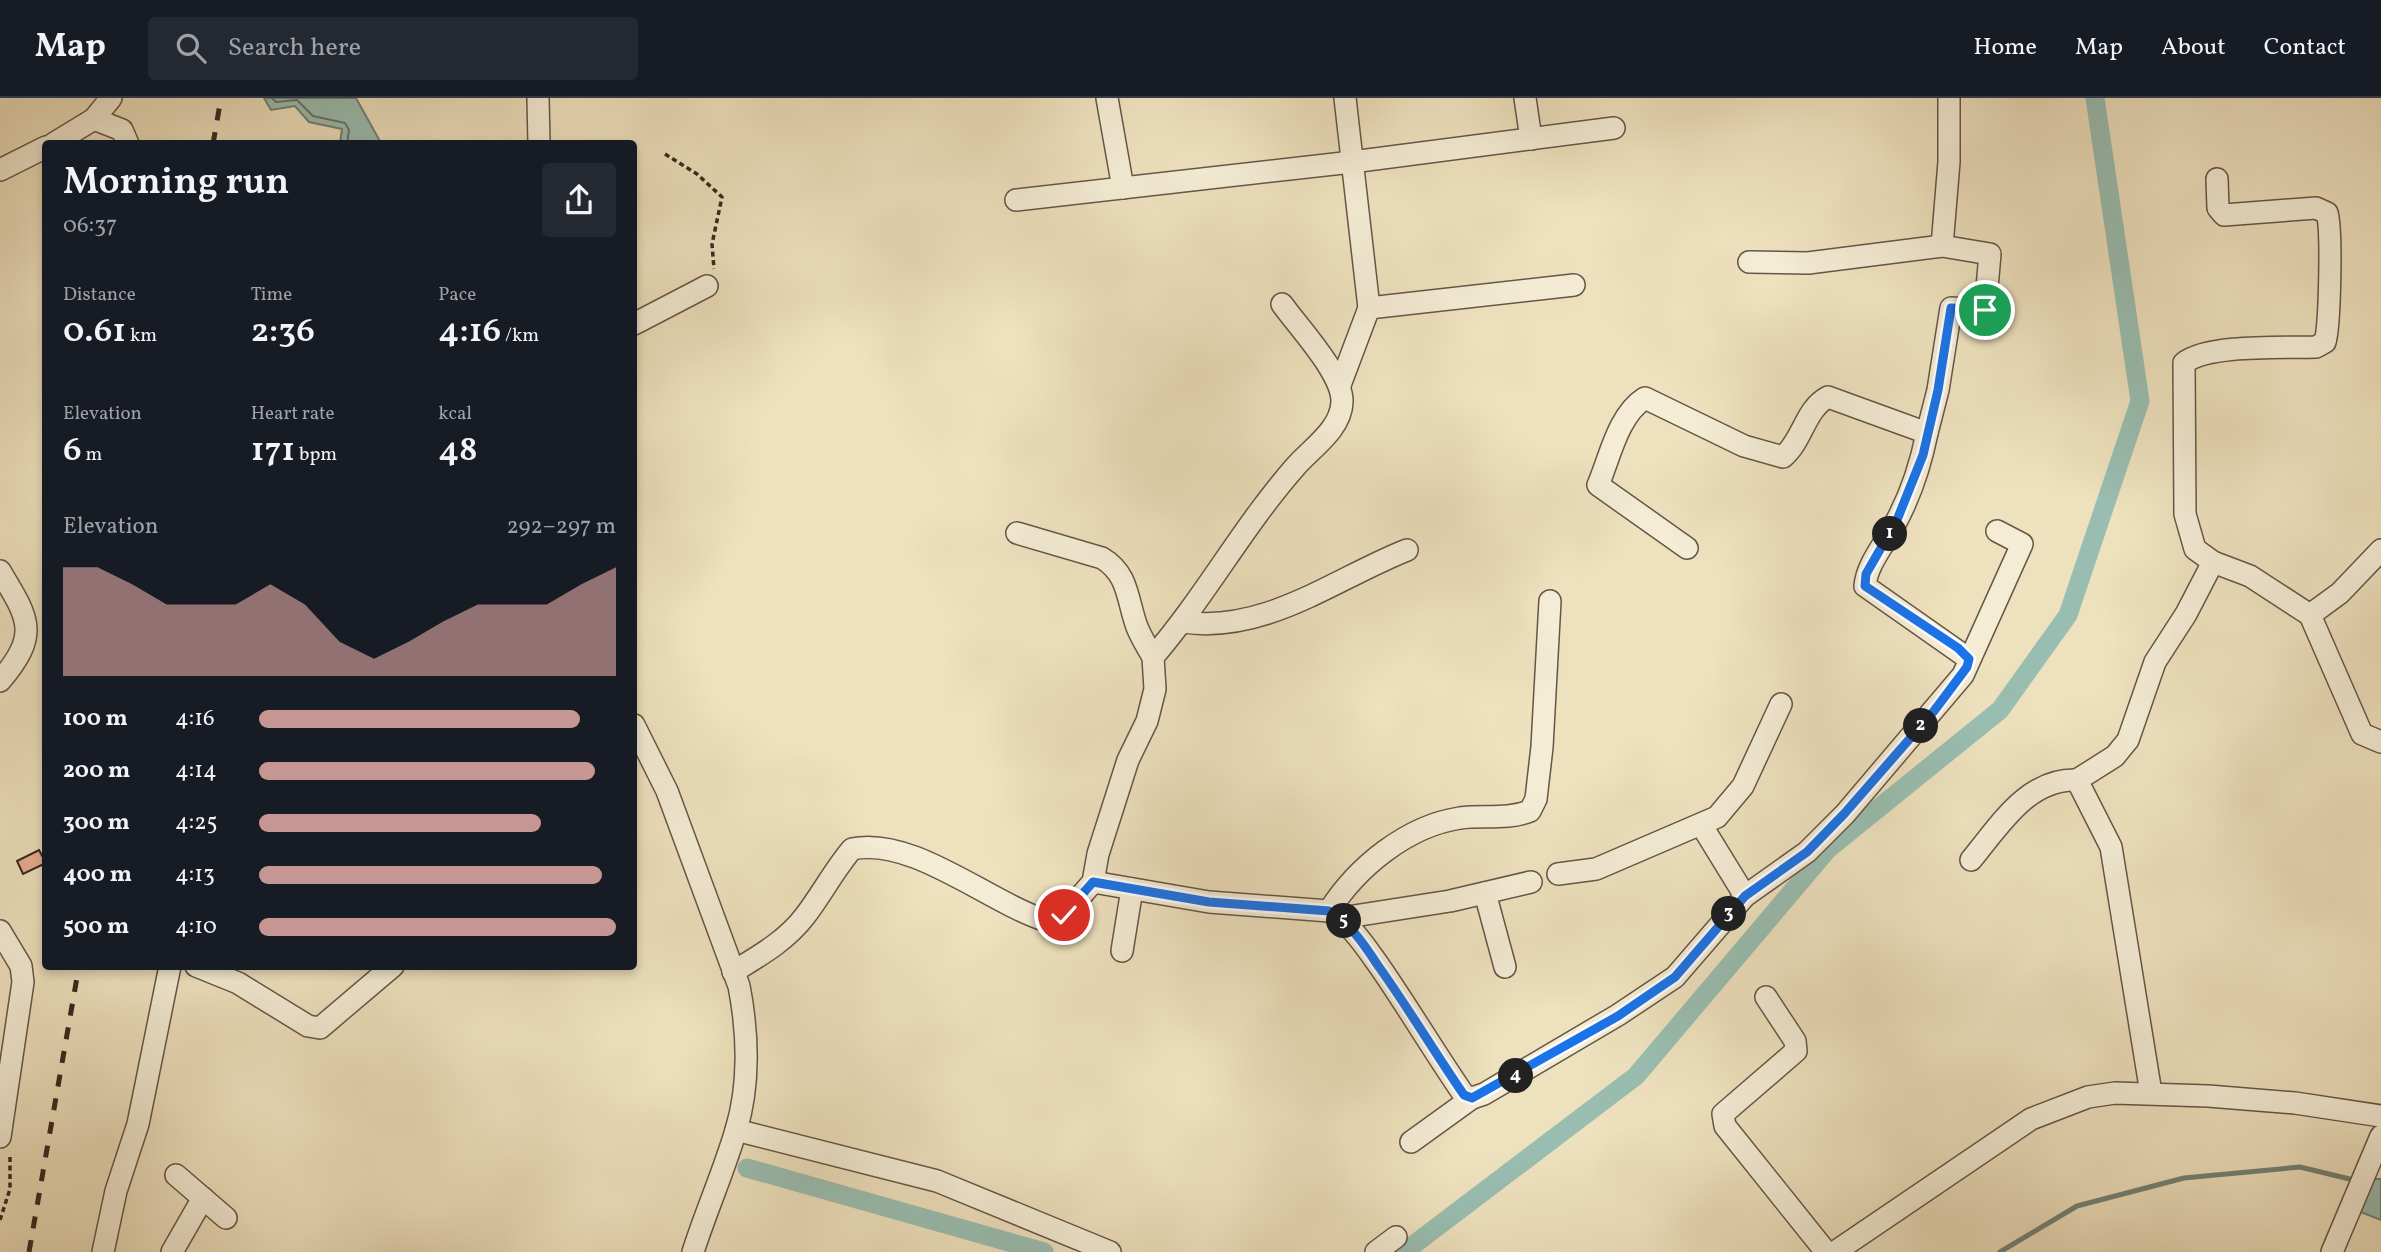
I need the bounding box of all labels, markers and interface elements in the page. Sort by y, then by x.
search box [148,17,638,80]
text: Map [35,25,106,71]
icon: search [172,29,210,67]
text: Search here [228,30,361,66]
text: Home [1973,31,2037,65]
text: Map [2075,31,2123,65]
text: About [2161,31,2226,65]
text: Contact [2264,31,2346,65]
text: Morning run [63,157,289,210]
button: share [542,163,616,237]
text: 06:37 [63,210,117,242]
pin [1955,280,2015,340]
text: Distance [63,282,136,308]
text: Time [251,282,292,308]
text: Pace [438,282,476,308]
icon: arrive [1966,291,2004,329]
text: 0.61 [63,308,126,356]
text: 2:36 [251,308,315,356]
text: 4:16 [438,308,501,356]
text: km [126,323,157,349]
text: /km [501,323,539,349]
text: Elevation [63,401,142,427]
text: Heart rate [251,401,335,427]
text: kcal [438,401,472,427]
text: 6 [63,427,82,475]
text: 171 [251,427,295,475]
text: 48 [438,427,478,475]
text: m [82,442,102,468]
text: bpm [295,442,337,468]
text: Elevation [63,511,159,543]
text: 292–297 m [506,511,616,543]
pin: 1 [1872,516,1908,551]
text: 1 [1886,520,1893,546]
text: 100 m [63,703,128,735]
text: 4:16 [175,703,215,735]
pin: 2 [1904,708,1938,744]
text: 2 [1916,712,1925,738]
text: 200 m [63,755,130,787]
text: 4:14 [175,755,217,787]
text: 300 m [63,807,130,839]
text: 4:25 [175,807,218,839]
text: 400 m [63,859,132,891]
text: 4:13 [175,859,215,891]
pin [1034,885,1094,945]
icon: check [1045,896,1083,934]
pin: 3 [1712,896,1746,932]
text: 3 [1724,900,1733,926]
pin: 5 [1326,904,1362,938]
text: 5 [1339,907,1348,933]
text: 500 m [63,911,129,943]
text: 4:10 [175,911,217,943]
pin: 4 [1498,1058,1534,1094]
text: 4 [1510,1062,1521,1088]

